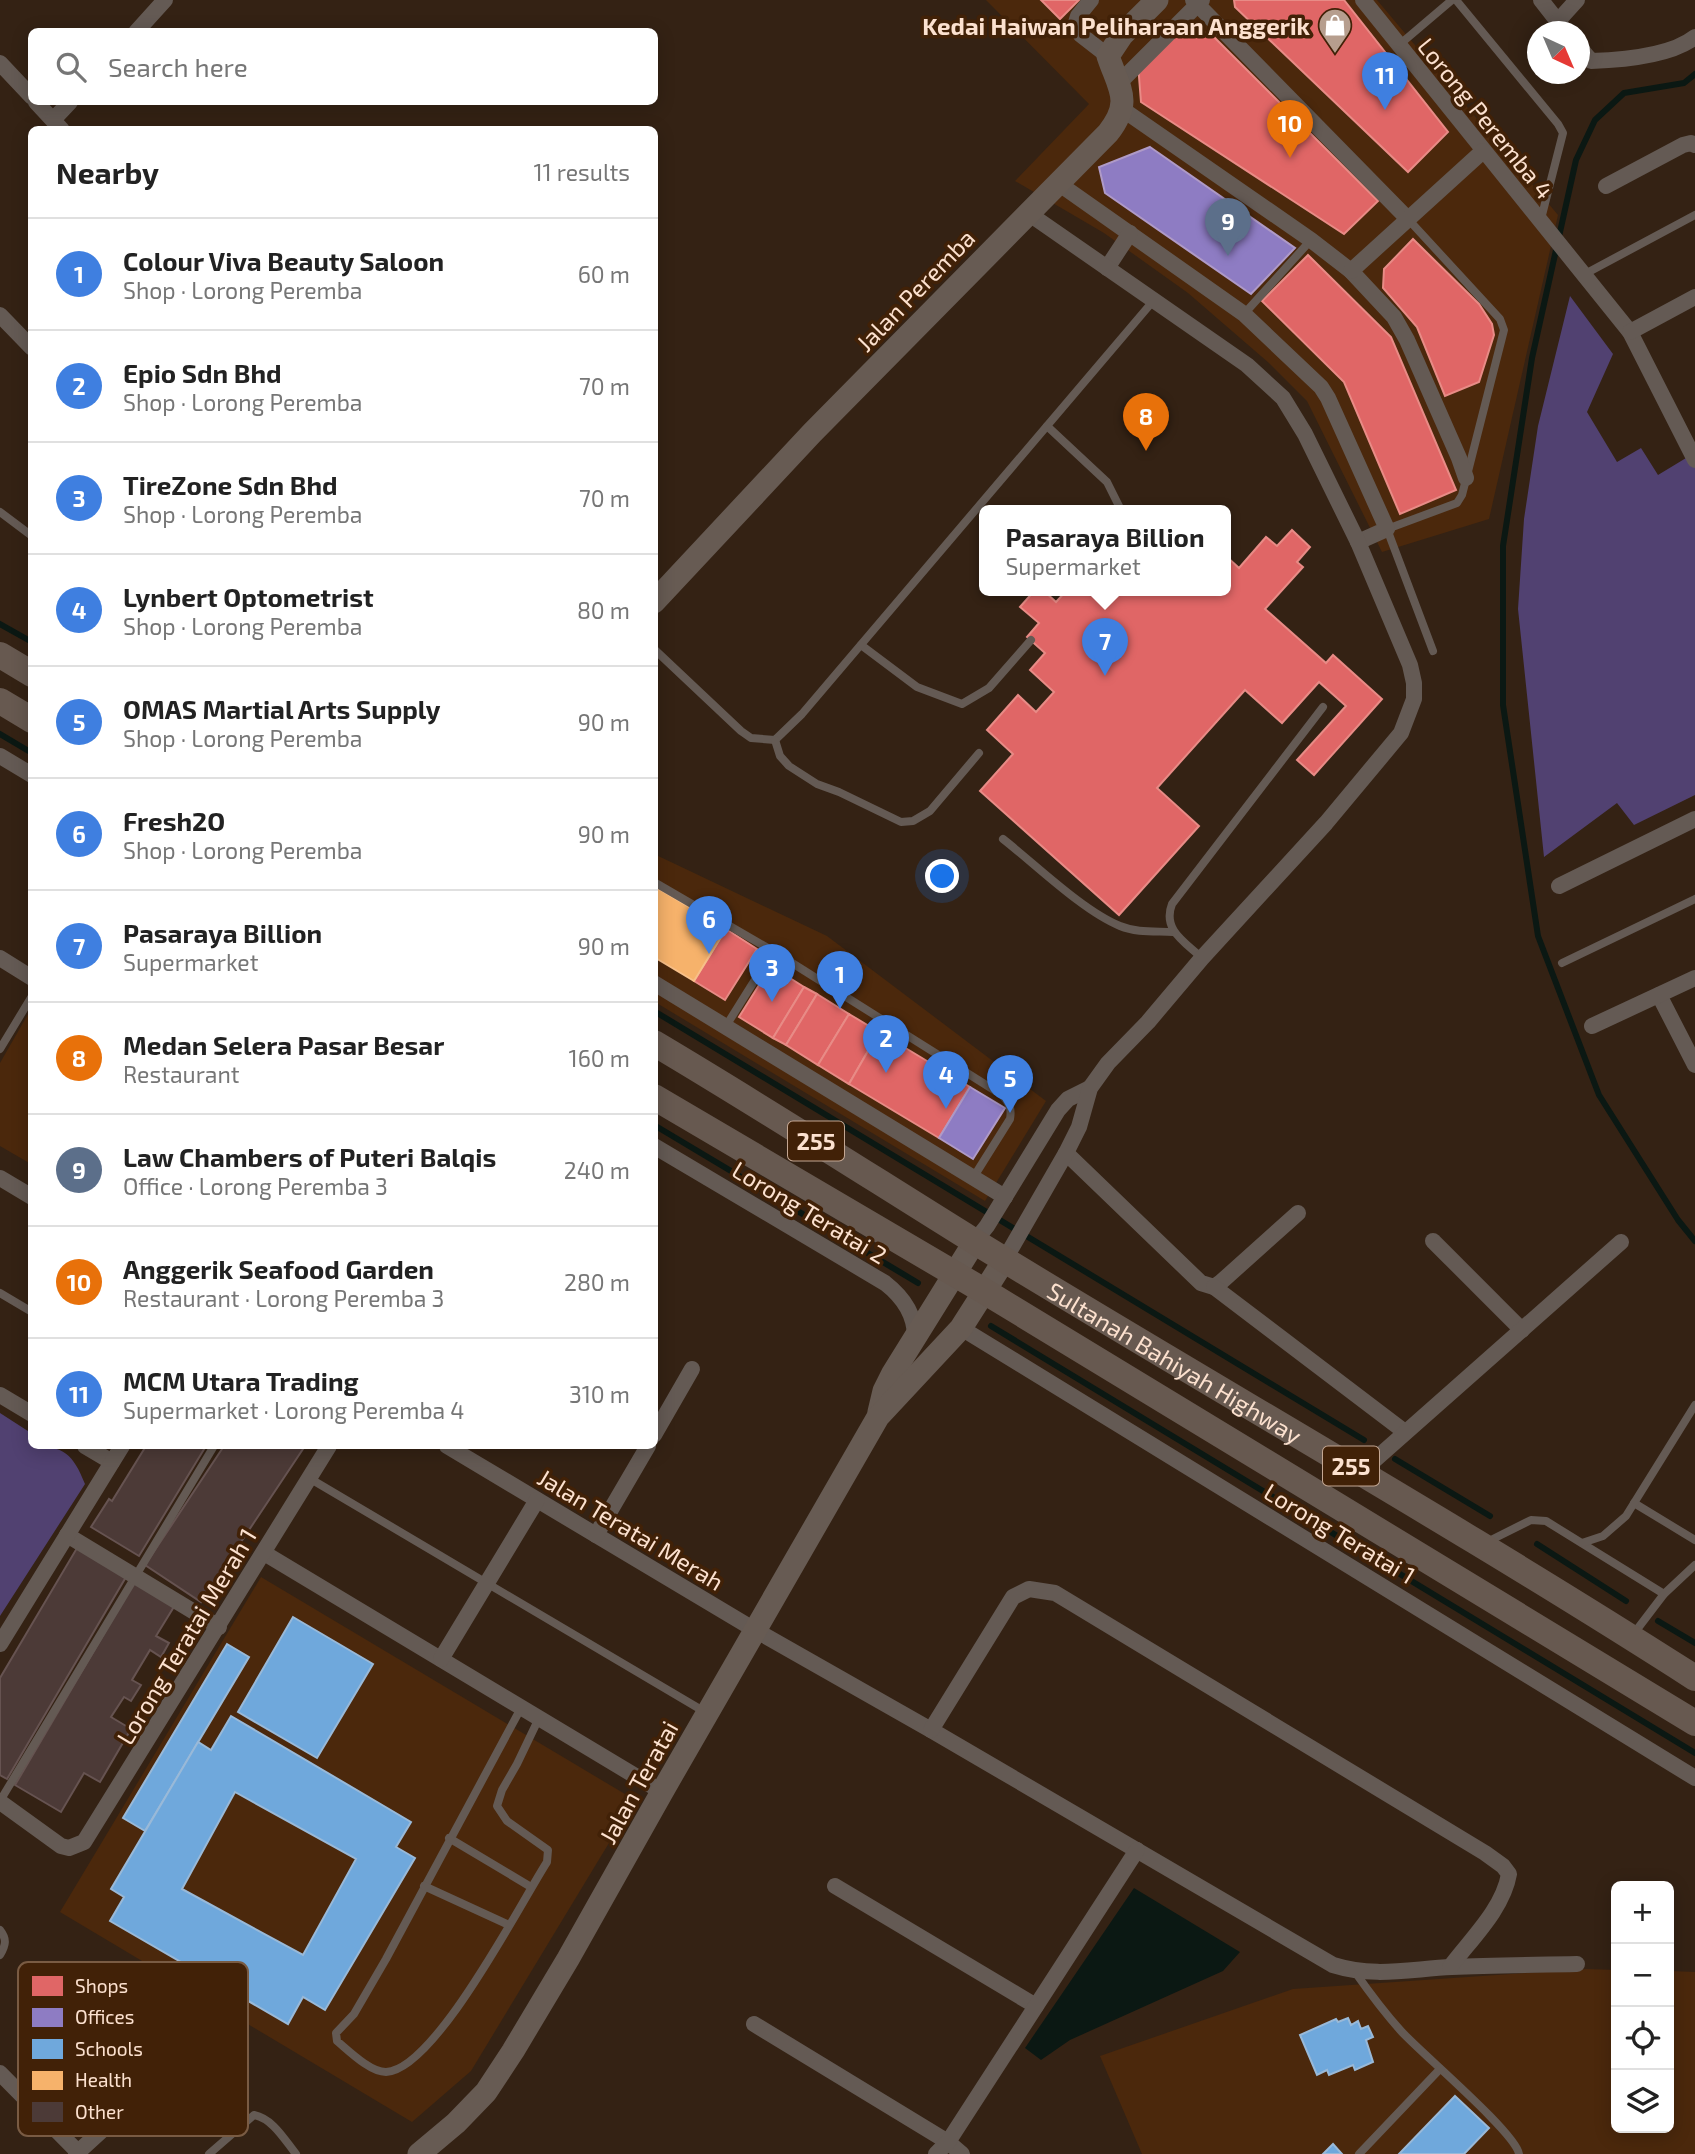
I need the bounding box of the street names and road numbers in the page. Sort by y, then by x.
street label: Lorong Peremba 4 [1412,32,1560,204]
street label: Jalan Peremba [850,223,980,357]
road number: 255 [788,1122,844,1160]
street label: Lorong Teratai 2 [728,1154,892,1270]
street label: Sultanah Bahiyah Highway [1043,1275,1308,1449]
road number: 255 [1323,1446,1379,1485]
street label: Jalan Teratai Merah [533,1462,729,1596]
street label: Lorong Teratai 1 [1259,1477,1421,1589]
street label: Lorong Teratai Merah 1 [110,1523,262,1749]
street label: Jalan Teratai [592,1716,684,1848]

